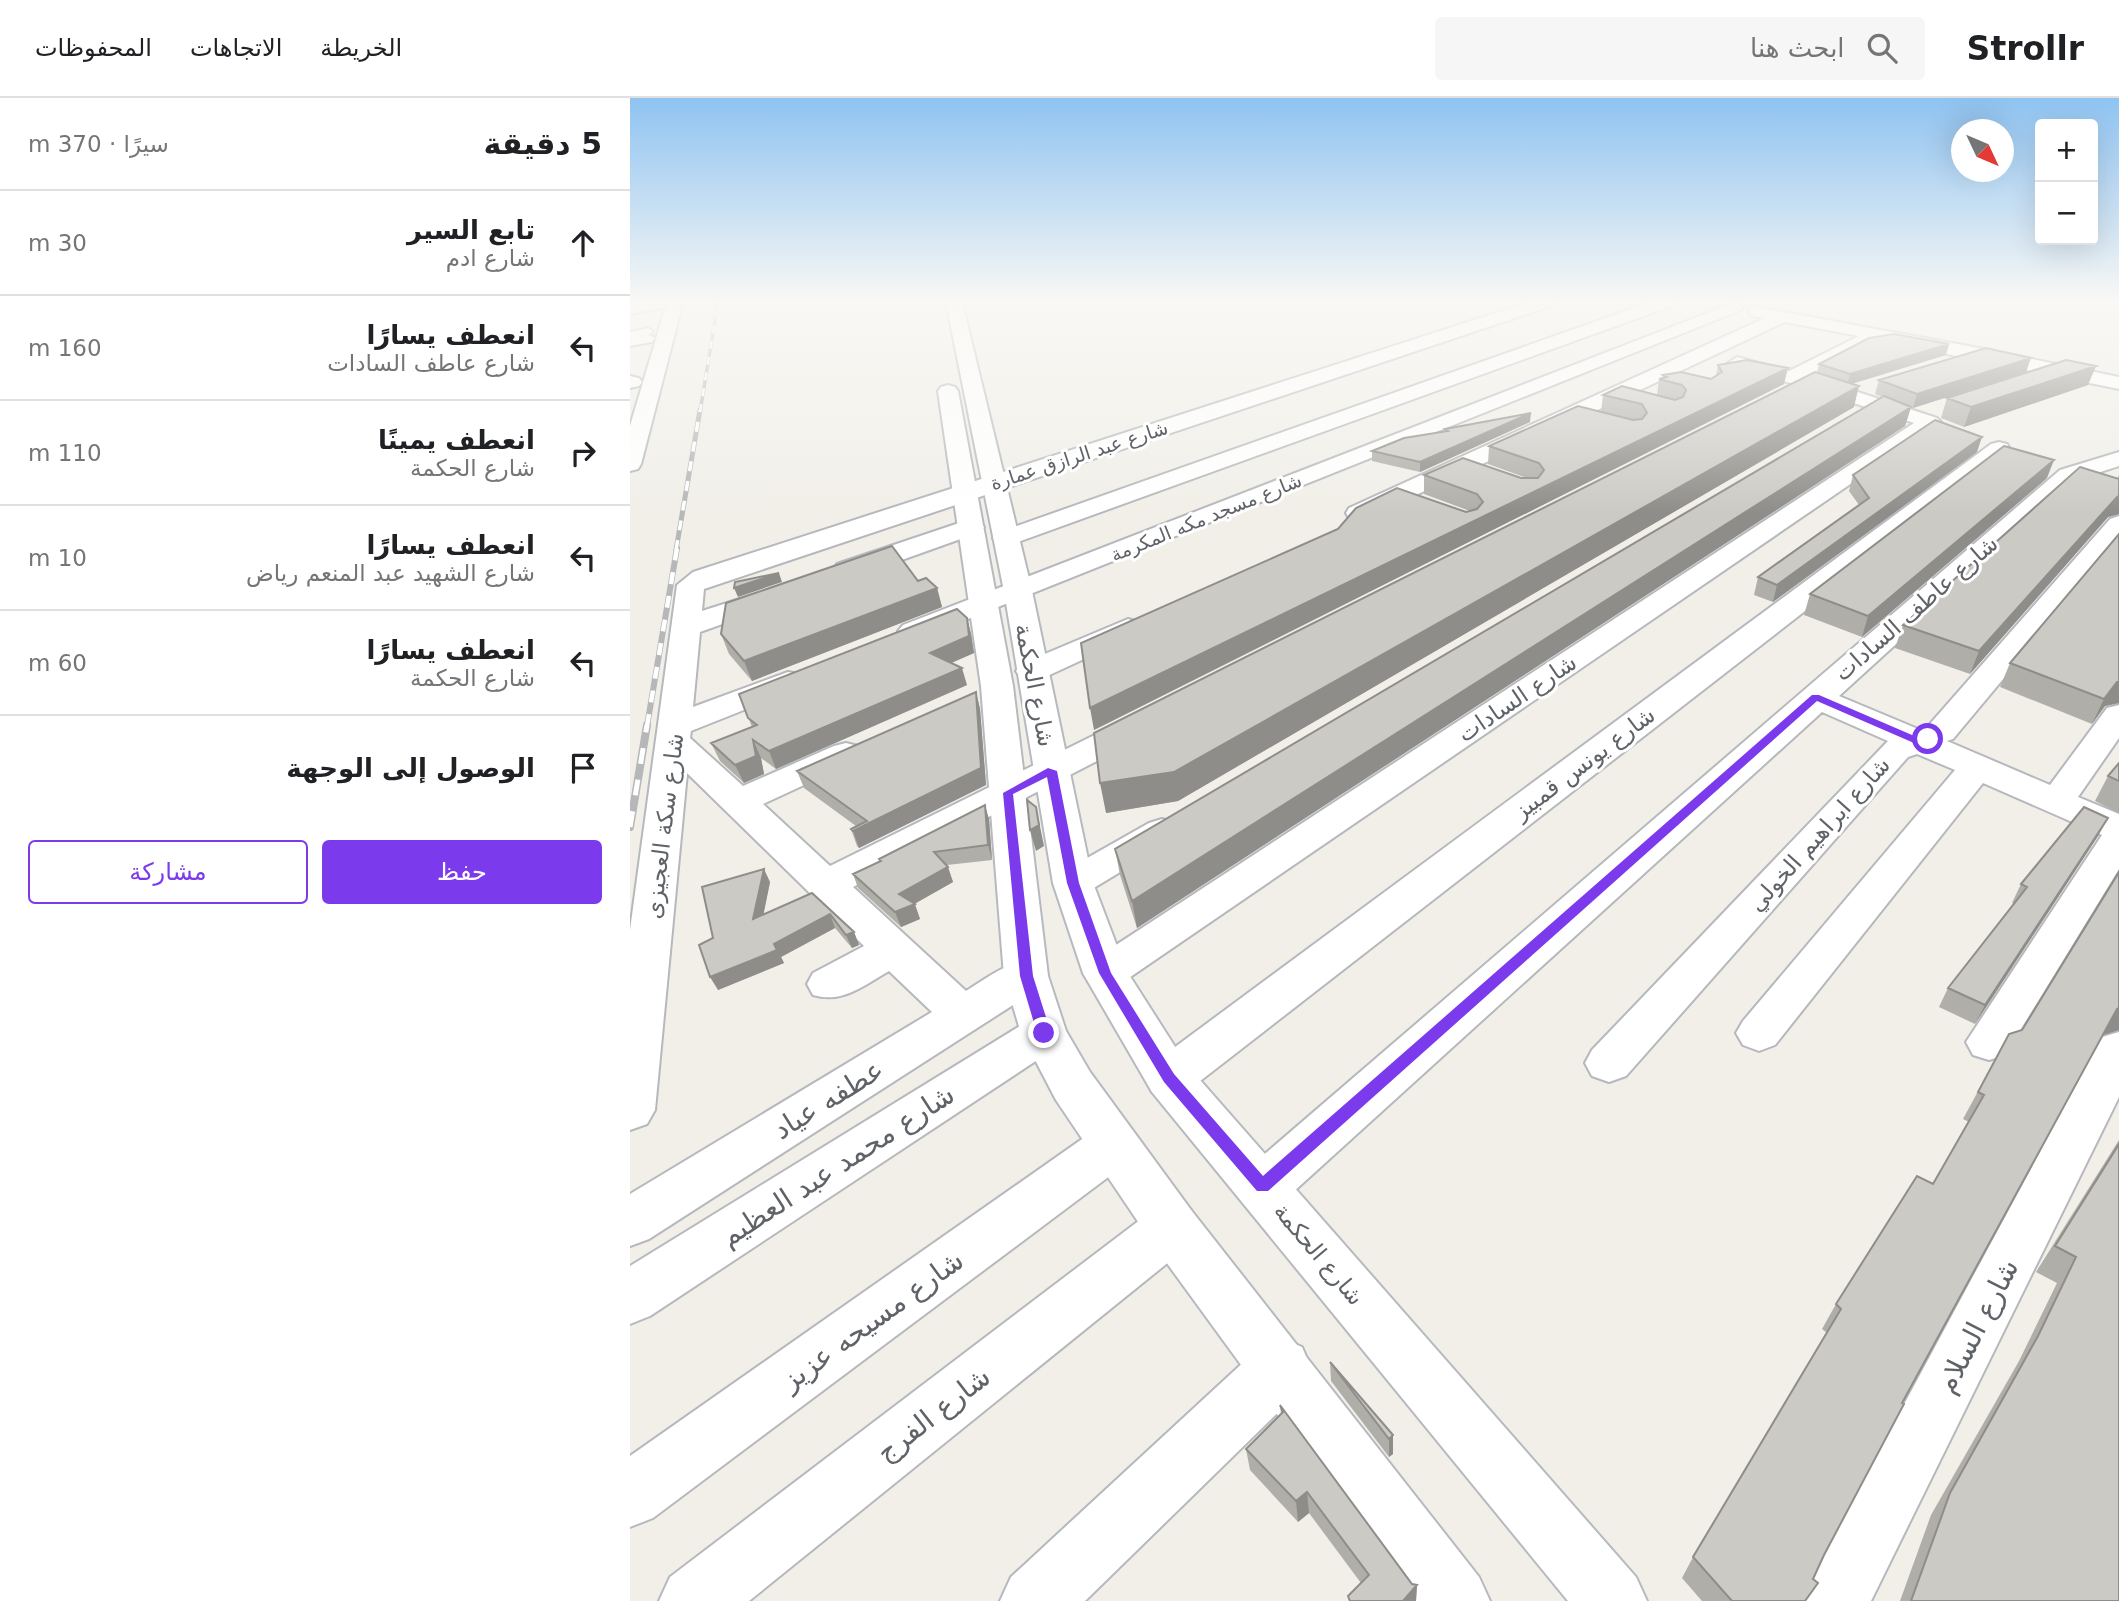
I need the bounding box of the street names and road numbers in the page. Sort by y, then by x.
street label: شارع عبد الرازق عمارة [987,416,1171,495]
street label: شارع مسجد مكه المكرمة [1107,469,1305,566]
street label: شارع عاطف السادات [1829,530,2004,687]
street label: شارع الحكمة [1009,621,1060,749]
street label: شارع السادات [1453,649,1582,748]
street label: شارع يونس قمبيز [1507,701,1661,826]
street label: شارع سكة العجيزى [640,732,689,921]
street label: شارع ابراهيم الخولي [1743,752,1896,917]
street label: عطفه عياد [767,1053,890,1146]
street label: شارع محمد عبد العظيم [714,1077,961,1253]
street label: شارع الحكمة [1268,1198,1369,1311]
street label: شارع مسيحه عزيز [773,1243,970,1399]
street label: شارع السلام [1929,1253,2025,1399]
street label: شارع الفرج [870,1360,997,1470]

